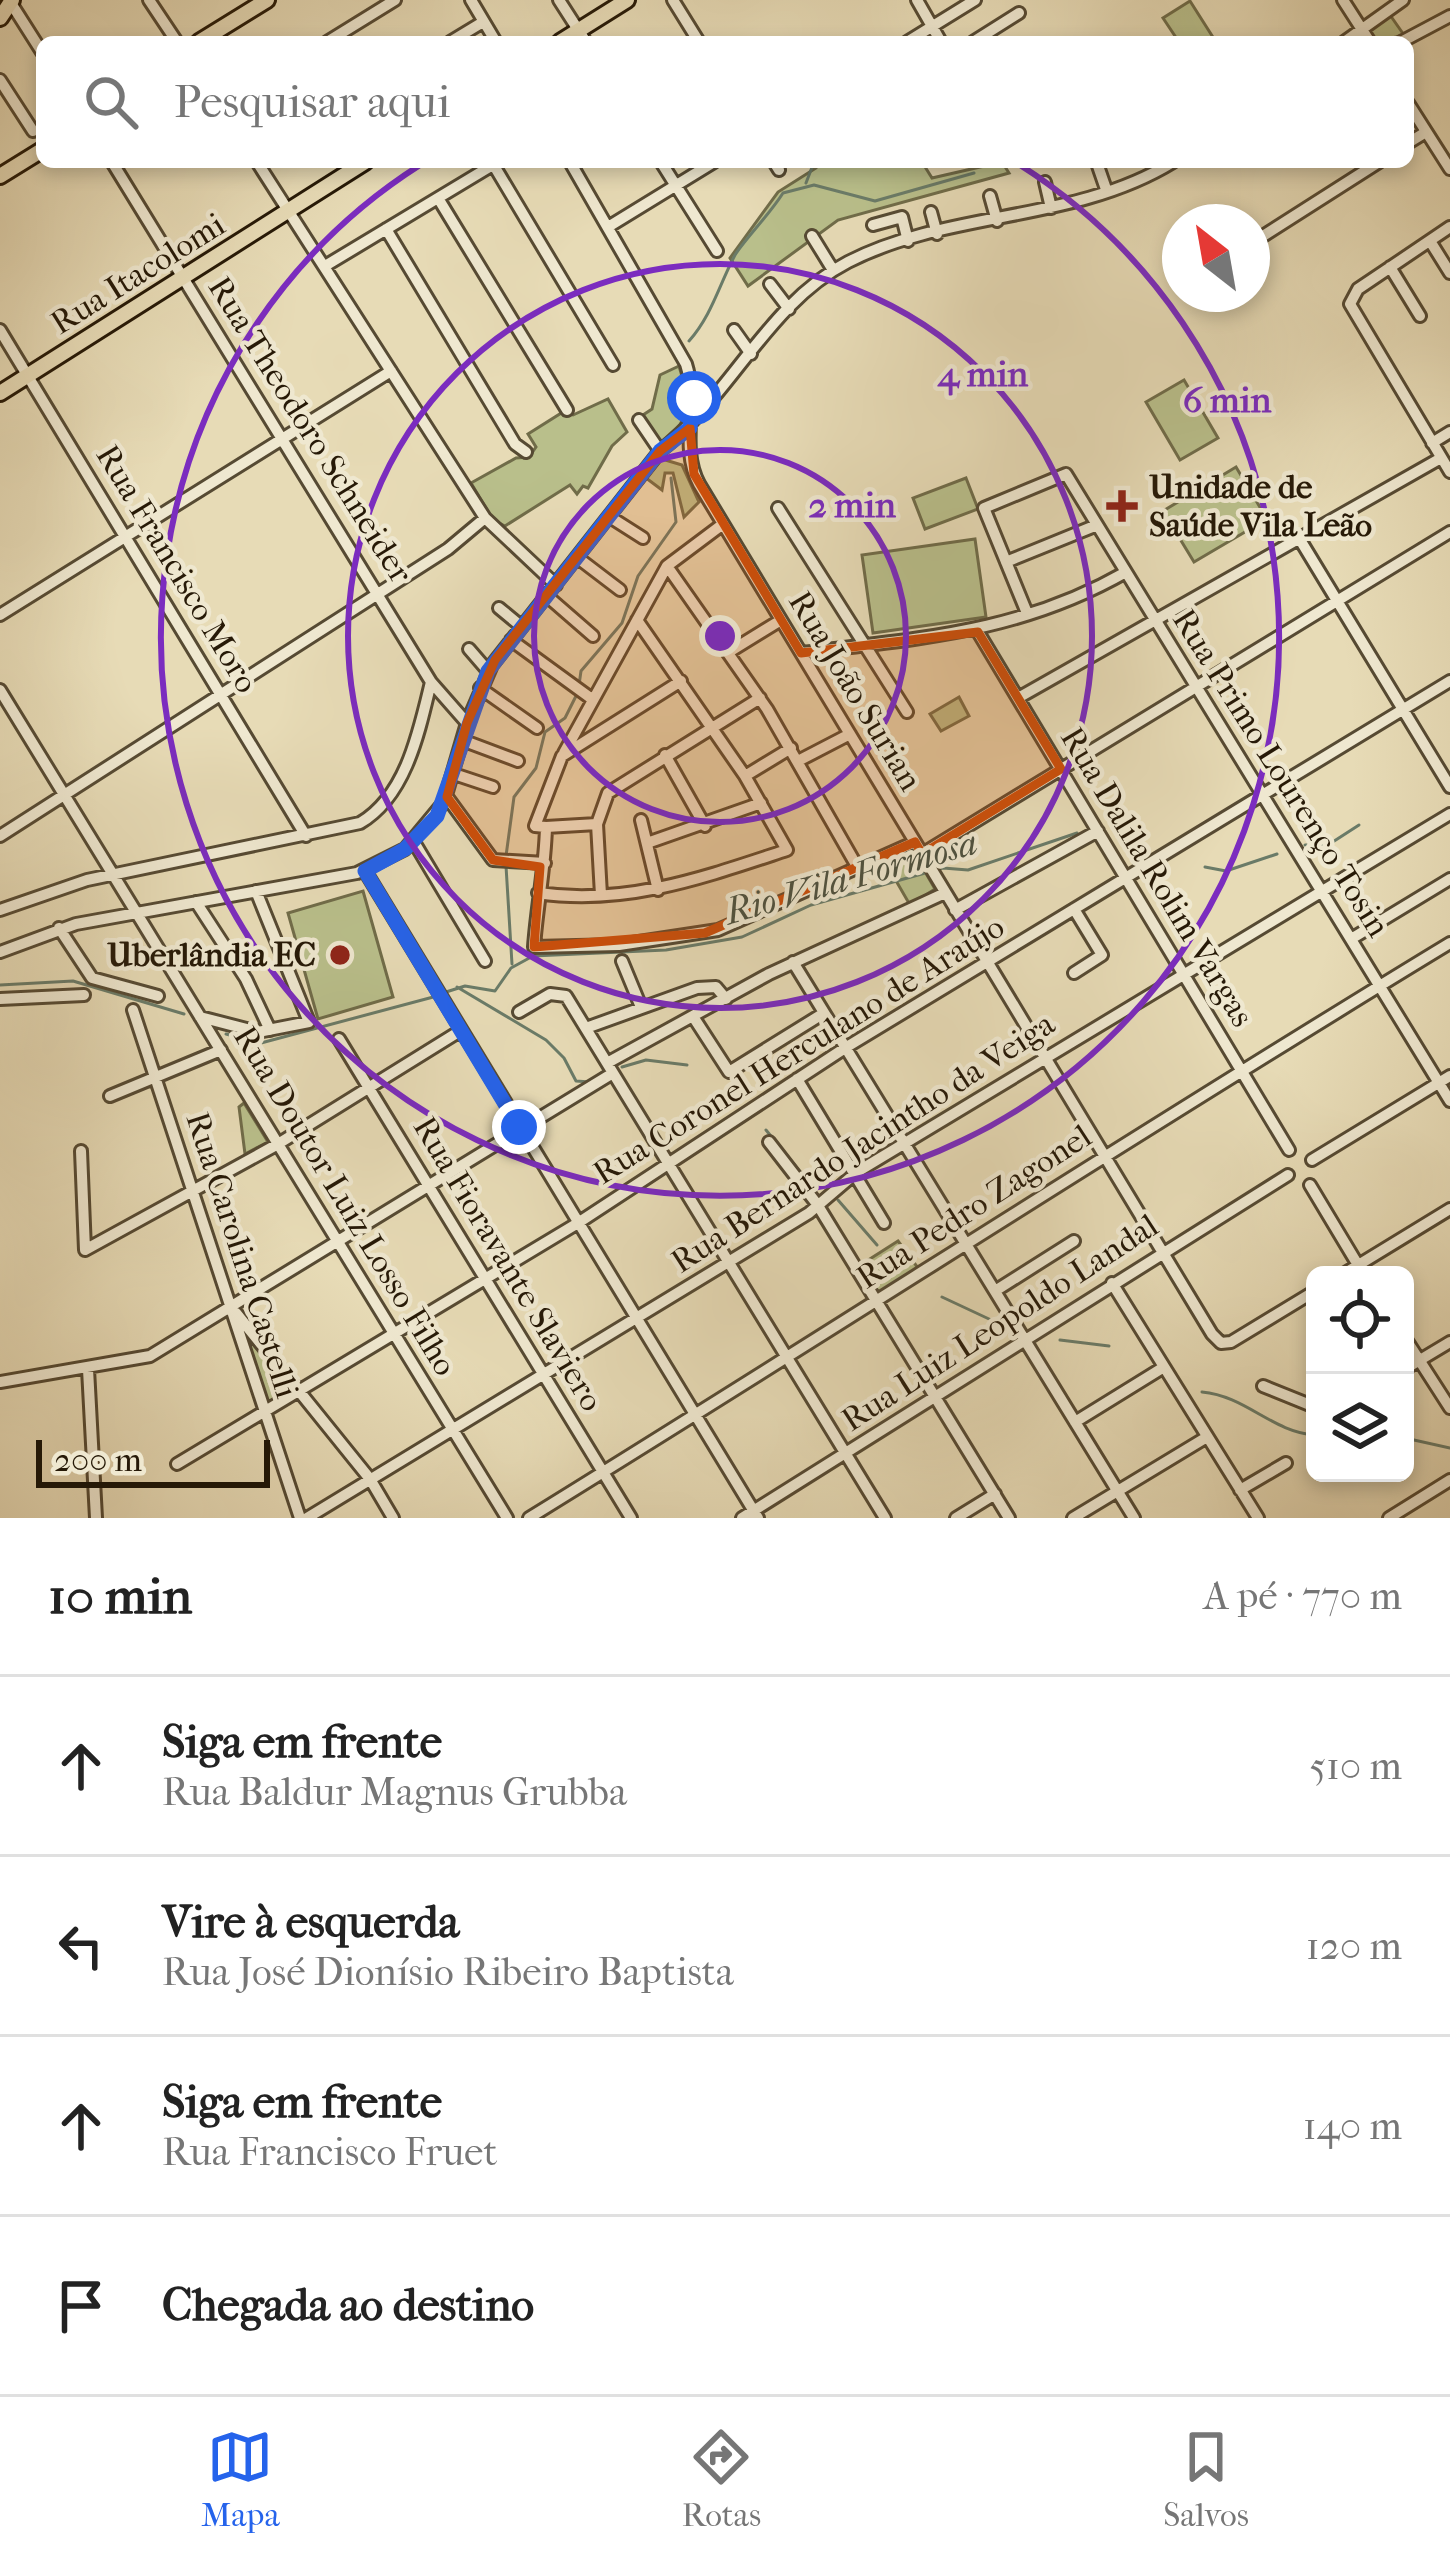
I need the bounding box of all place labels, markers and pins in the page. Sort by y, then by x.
place label: Unidade de Saúde Vila Leão [1149,468,1372,545]
marker: Unidade de Saúde Vila Leão [1106,490,1138,522]
centre of rings [699,615,741,657]
place label: Uberlândia EC [107,936,316,975]
marker: Uberlândia EC [327,942,353,968]

